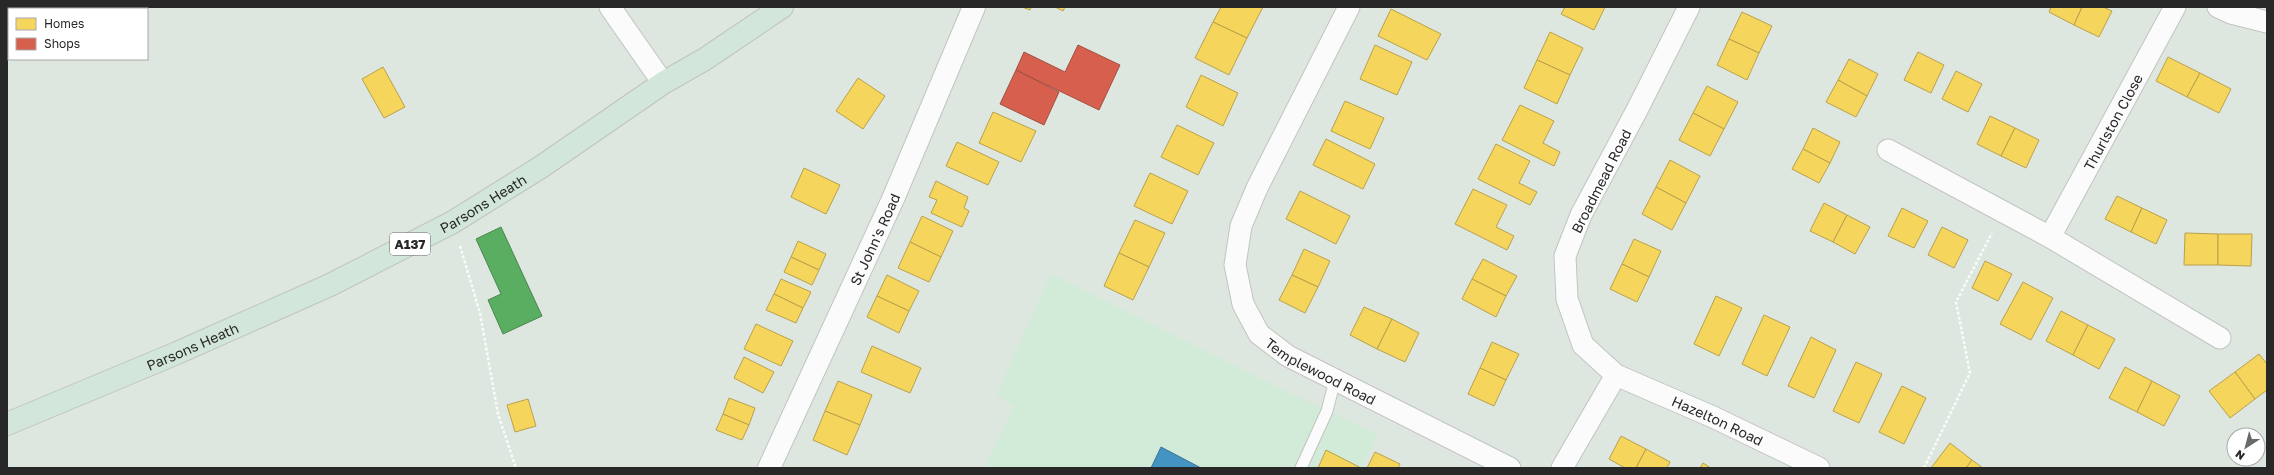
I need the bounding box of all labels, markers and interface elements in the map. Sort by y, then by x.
legend [8,8,148,60]
text: Homes [44,16,84,31]
text: Shops [44,36,80,51]
street label: Thurlston Close [2080,71,2146,173]
street label: Broadmead Road [1567,126,1635,236]
street label: Parsons Heath [437,170,529,236]
street label: St John's Road [846,191,903,288]
road number: A137 [390,233,430,255]
street label: Parsons Heath [144,318,241,373]
street label: Templewood Road [1262,334,1379,408]
street label: Hazelton Road [1670,392,1766,448]
north arrow [2226,427,2266,467]
text: N [2233,448,2247,463]

